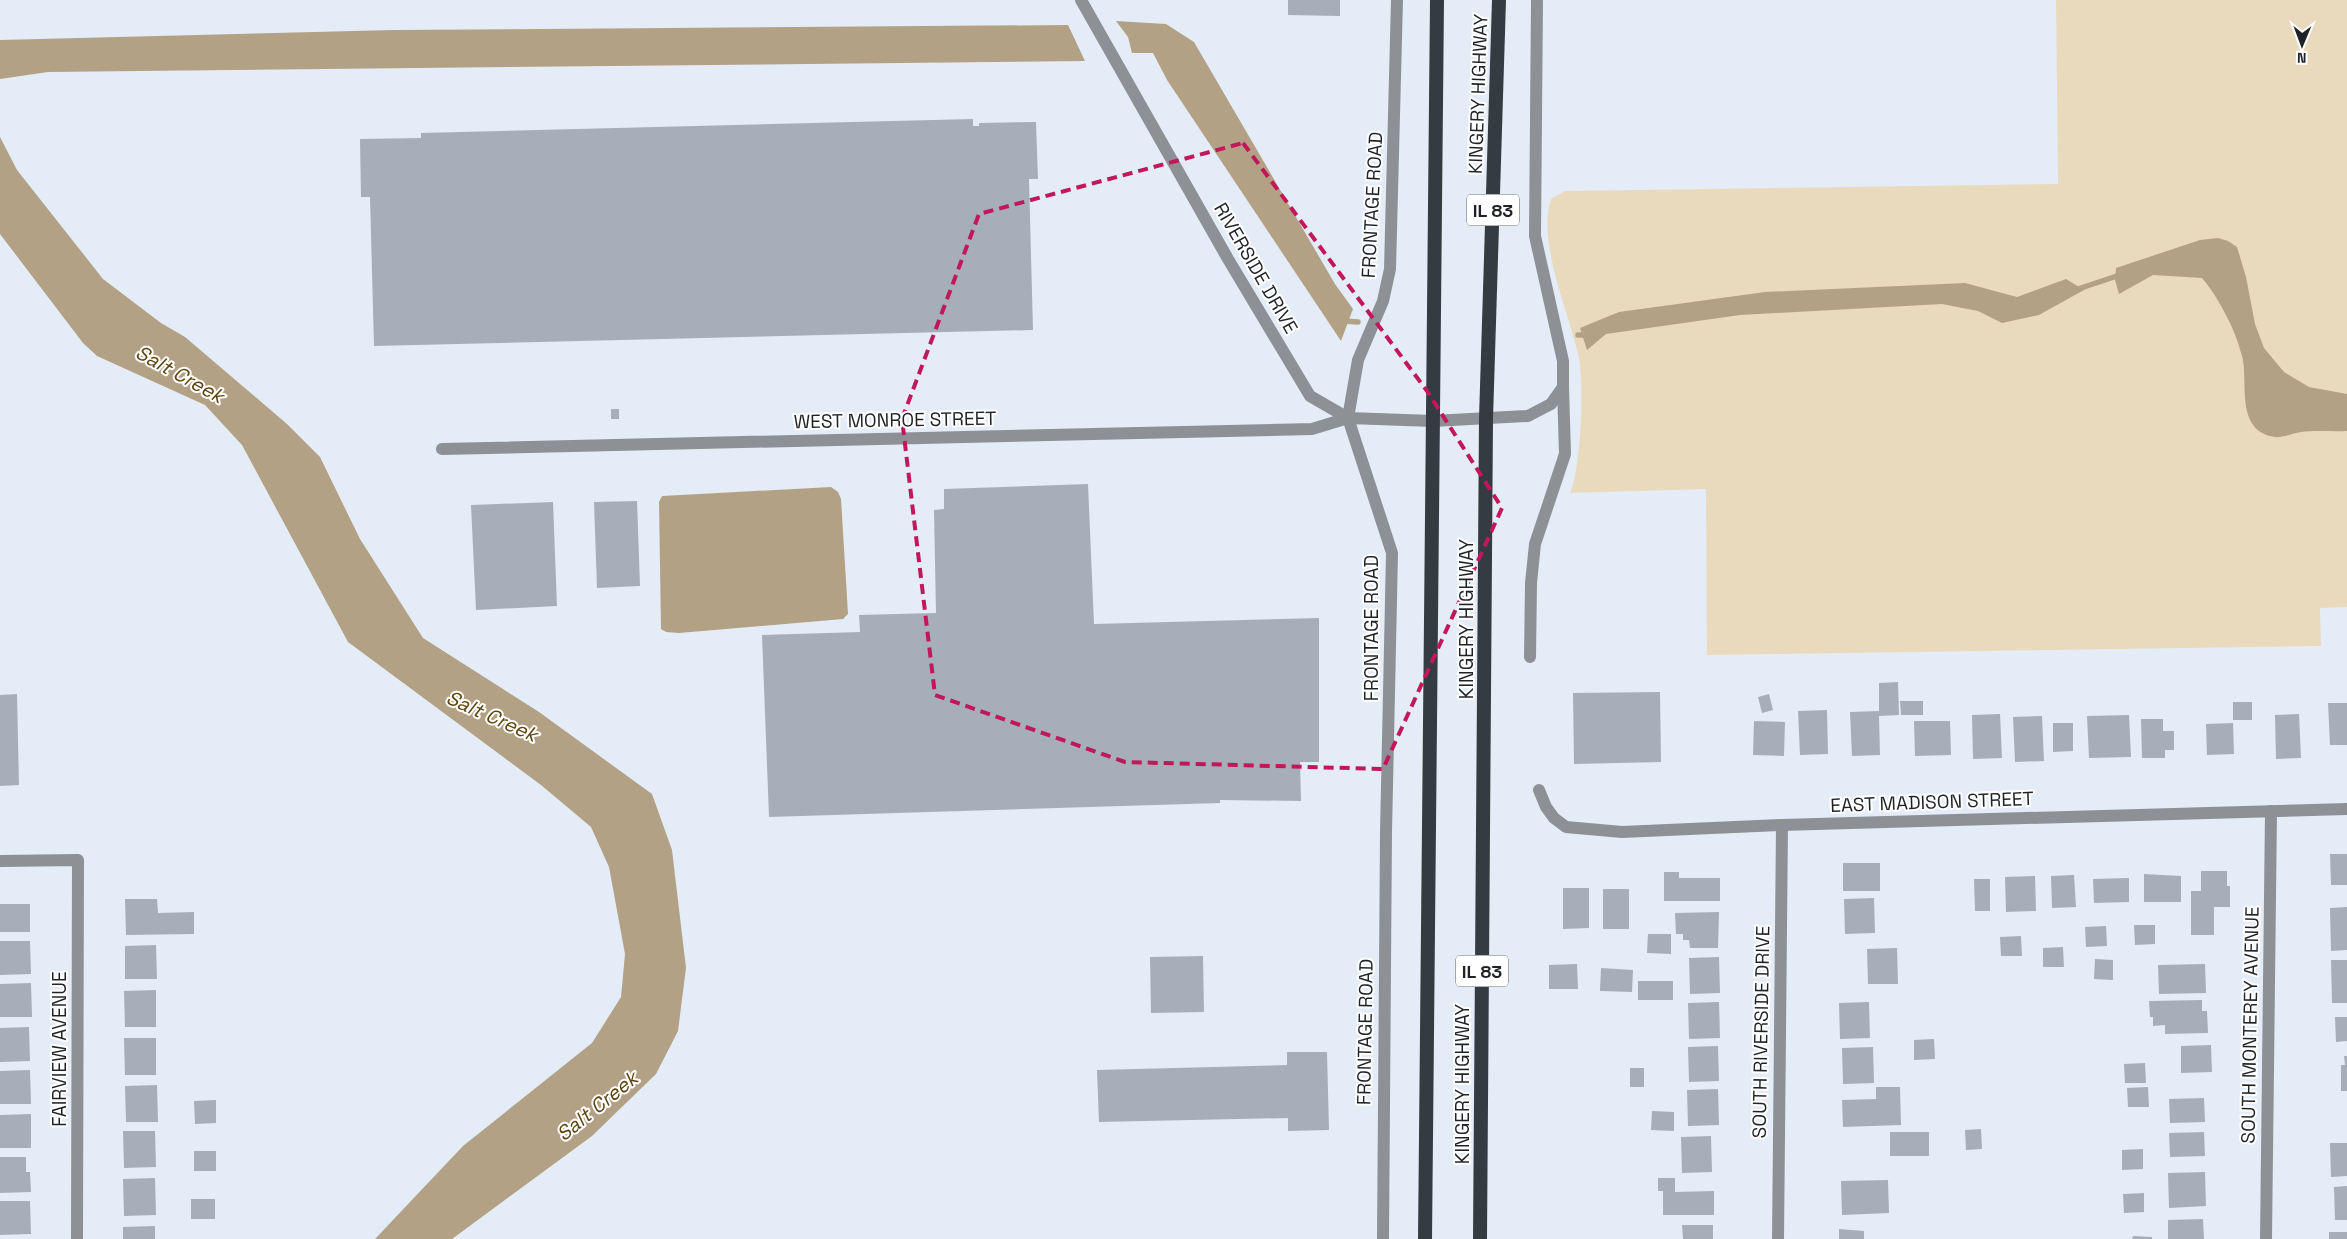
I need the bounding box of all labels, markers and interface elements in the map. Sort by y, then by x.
street label: KINGERY HIGHWAY [1463,13,1493,175]
north arrow [2277,20,2327,70]
text: N [2297,49,2307,67]
street label: FRONTAGE ROAD [1356,131,1388,279]
road number: IL 83 [1467,194,1519,226]
street label: RIVERSIDE DRIVE [1208,198,1304,338]
water label: Salt Creek [131,339,231,410]
street label: WEST MONROE STREET [793,406,997,434]
street label: KINGERY HIGHWAY [1454,538,1479,699]
street label: FRONTAGE ROAD [1359,555,1384,701]
water label: Salt Creek [442,684,544,749]
street label: EAST MADISON STREET [1830,786,2034,818]
street label: SOUTH MONTEREY AVENUE [2235,906,2265,1144]
street label: SOUTH RIVERSIDE DRIVE [1747,925,1775,1139]
road number: IL 83 [1456,956,1508,986]
street label: FRONTAGE ROAD [1351,959,1379,1105]
street label: FAIRVIEW AVENUE [47,971,72,1127]
street label: KINGERY HIGHWAY [1450,1003,1475,1164]
water label: Salt Creek [551,1064,645,1147]

